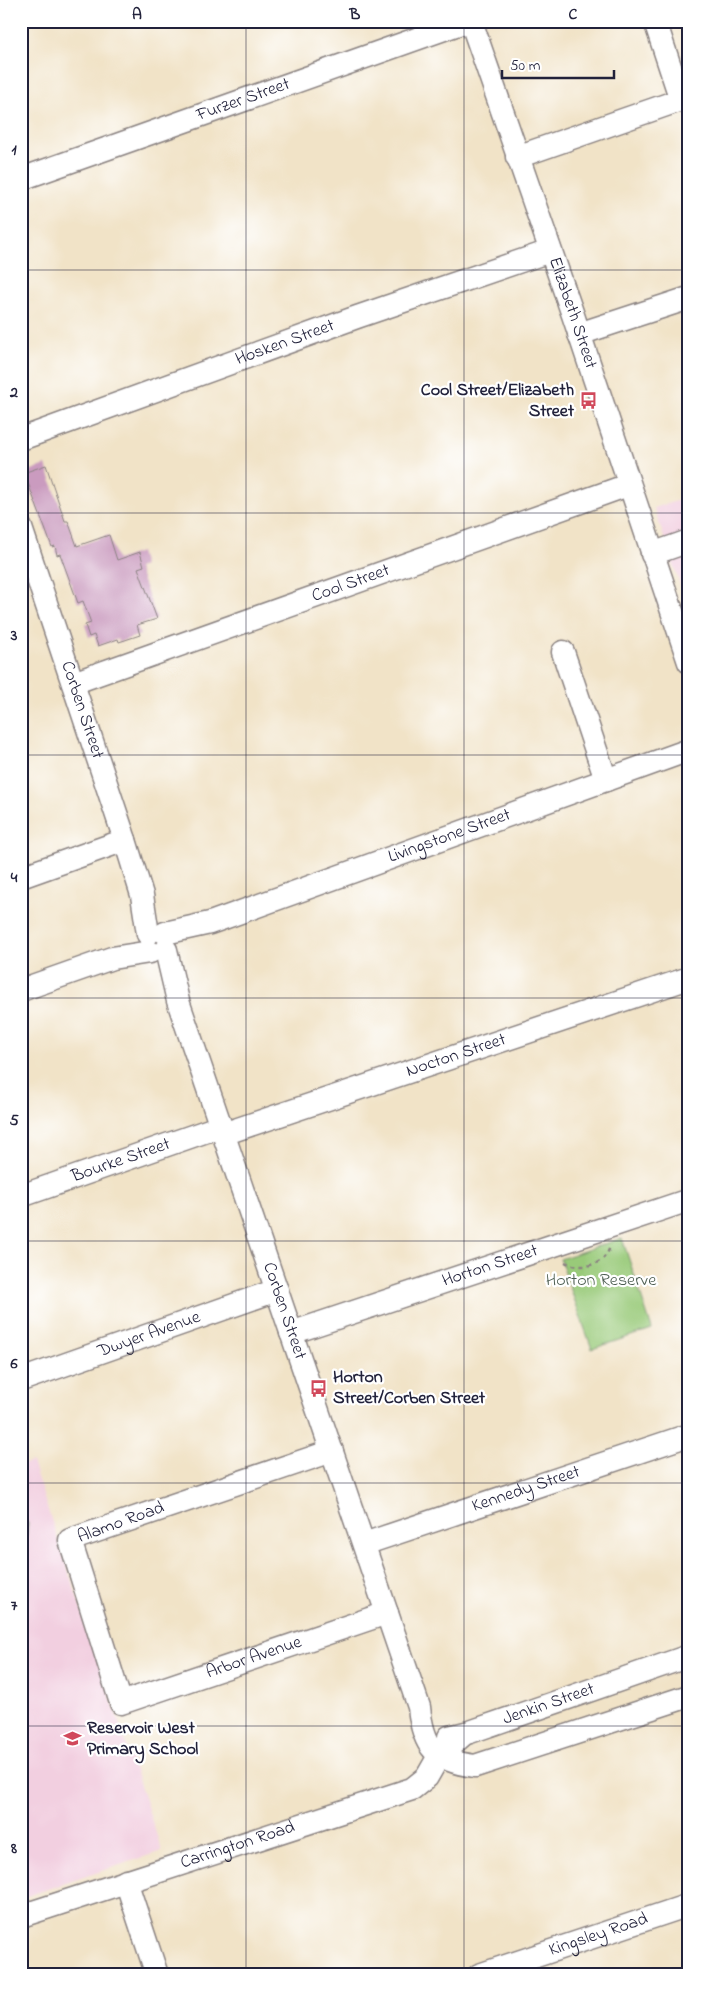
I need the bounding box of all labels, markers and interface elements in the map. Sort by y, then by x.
text: A [132,3,142,27]
text: B [349,3,361,27]
text: C [569,3,578,27]
scale bar [502,48,615,80]
text: 50 m [510,55,541,77]
street label: Furzer Street [192,72,294,129]
text: 1 [11,138,17,162]
street label: Elizabeth Street [541,254,603,372]
street label: Hosken Street [232,313,338,373]
place label: Cool Street/Elizabeth Street [421,378,575,425]
text: 2 [9,381,18,405]
bus stop icon: Cool Street/Elizabeth Street [578,391,598,411]
street label: Cool Street [308,558,393,610]
text: 3 [10,624,18,648]
street label: Corben Street [53,658,110,762]
street label: Livingstone Street [385,802,515,870]
text: 4 [10,866,18,890]
street label: Nocton Street [403,1027,510,1085]
text: 5 [9,1109,19,1133]
street label: Bourke Street [67,1132,174,1191]
street label: Horton Street [439,1238,542,1295]
street label: Corben Street [255,1259,312,1363]
park label: Horton Reserve [546,1268,657,1294]
street label: Dwyer Avenue [94,1305,205,1365]
text: 6 [9,1352,18,1376]
place label: Horton Street/Corben Street [333,1365,486,1412]
bus stop icon: Horton Street/Corben Street [309,1378,329,1398]
street label: Kennedy Street [469,1459,584,1520]
street label: Alamo Road [74,1495,168,1551]
text: 7 [11,1594,18,1618]
street label: Arbor Avenue [203,1629,306,1686]
street label: Jenkin Street [499,1677,598,1733]
place label: Reservoir West Primary School [87,1716,198,1764]
school or university icon: Reservoir West Primary School [63,1729,83,1749]
street label: Carrington Road [177,1815,298,1876]
text: 8 [10,1837,17,1861]
street label: Kingsley Road [546,1907,651,1964]

